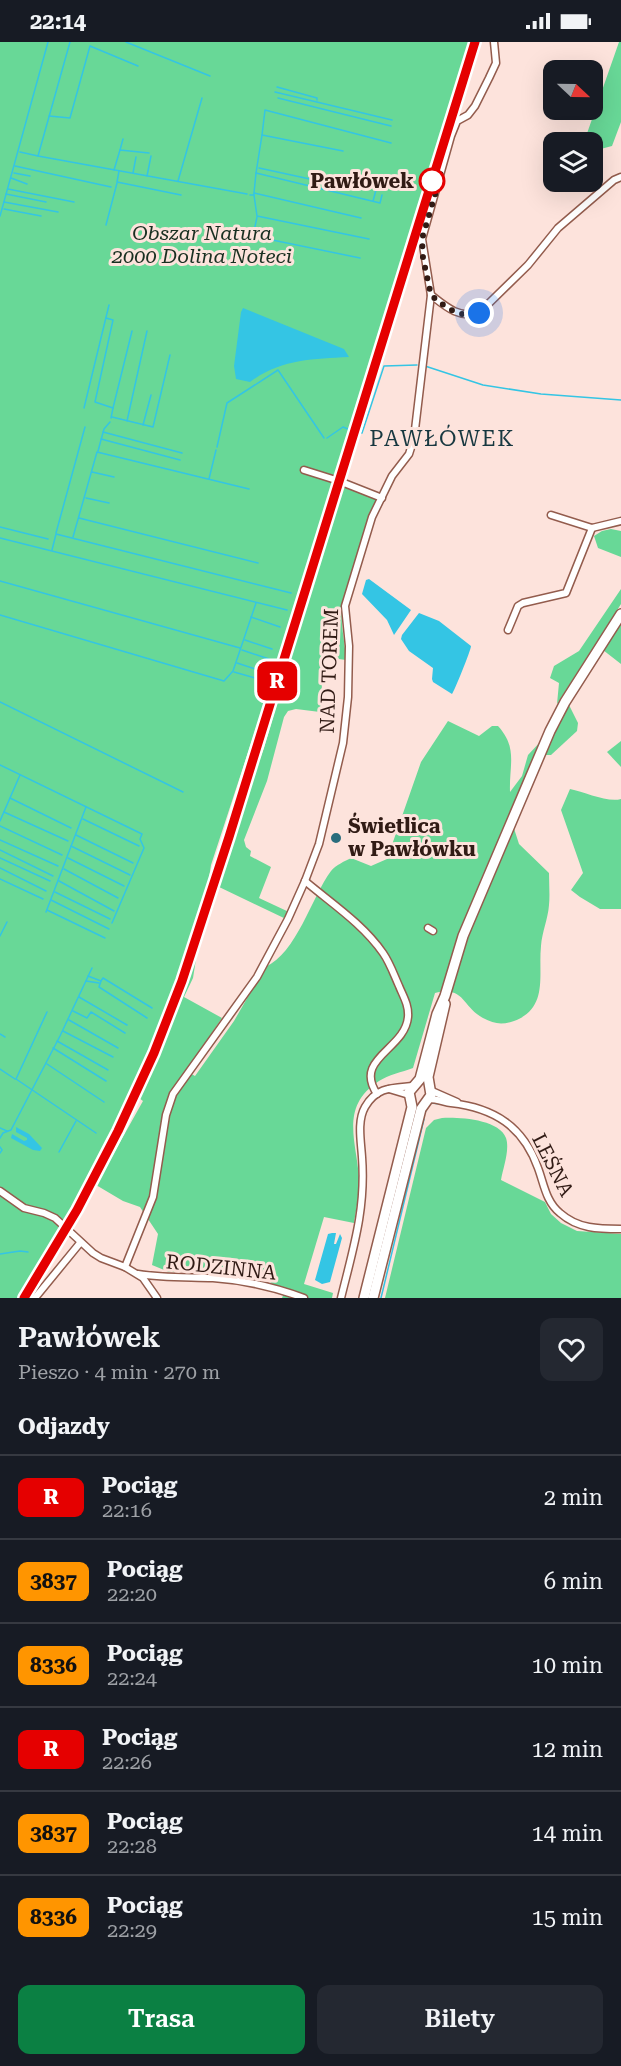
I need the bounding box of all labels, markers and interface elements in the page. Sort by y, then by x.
text: 22:14 [30,9,86,34]
north arrow [543,60,603,120]
map controls [543,60,603,192]
button: layers [543,132,603,192]
marker: Pawłówek [419,168,445,194]
place label: Pawłówek [310,169,414,193]
park label: Obszar Natura 2000 Dolina Noteci [111,221,292,268]
your location [464,298,494,328]
district label: PAWŁÓWEK [369,424,515,451]
street label: NAD TOREM [315,608,343,734]
line badge: R [258,662,296,700]
text: R [269,669,285,693]
place label: Świetlica w Pawłówku [348,812,476,861]
marker: Świetlica w Pawłówku [329,831,343,845]
street label: LEŚNA [527,1129,579,1201]
street label: RODZINNA [165,1249,277,1285]
button: heart [540,1318,603,1381]
text: Pawłówek [18,1321,160,1354]
text: Pieszo · 4 min · 270 m [18,1360,220,1384]
text: Odjazdy [18,1414,110,1439]
text: Pociąg [102,1473,177,1498]
text: R [43,1485,59,1509]
text: 2 min [544,1485,603,1510]
text: 22:16 [102,1498,152,1522]
text: Pociąg [107,1557,183,1582]
text: 3837 [30,1569,77,1593]
text: 6 min [544,1569,603,1594]
text: 22:20 [107,1582,157,1606]
text: Pociąg [107,1641,183,1666]
text: 8336 [30,1653,77,1677]
text: 10 min [532,1653,603,1678]
text: 22:24 [107,1666,157,1690]
text: Pociąg [102,1725,177,1750]
text: R [43,1737,59,1761]
text: 12 min [532,1737,603,1762]
text: 22:26 [102,1750,152,1774]
text: Pociąg [107,1809,183,1834]
text: 3837 [30,1821,77,1845]
text: 14 min [532,1821,603,1846]
text: 22:28 [107,1834,157,1858]
text: Pociąg [107,1893,183,1918]
text: 8336 [30,1905,77,1929]
text: 15 min [532,1905,603,1930]
text: 22:29 [107,1918,157,1942]
button: Trasa [18,1985,305,2054]
button: Bilety [317,1985,603,2054]

